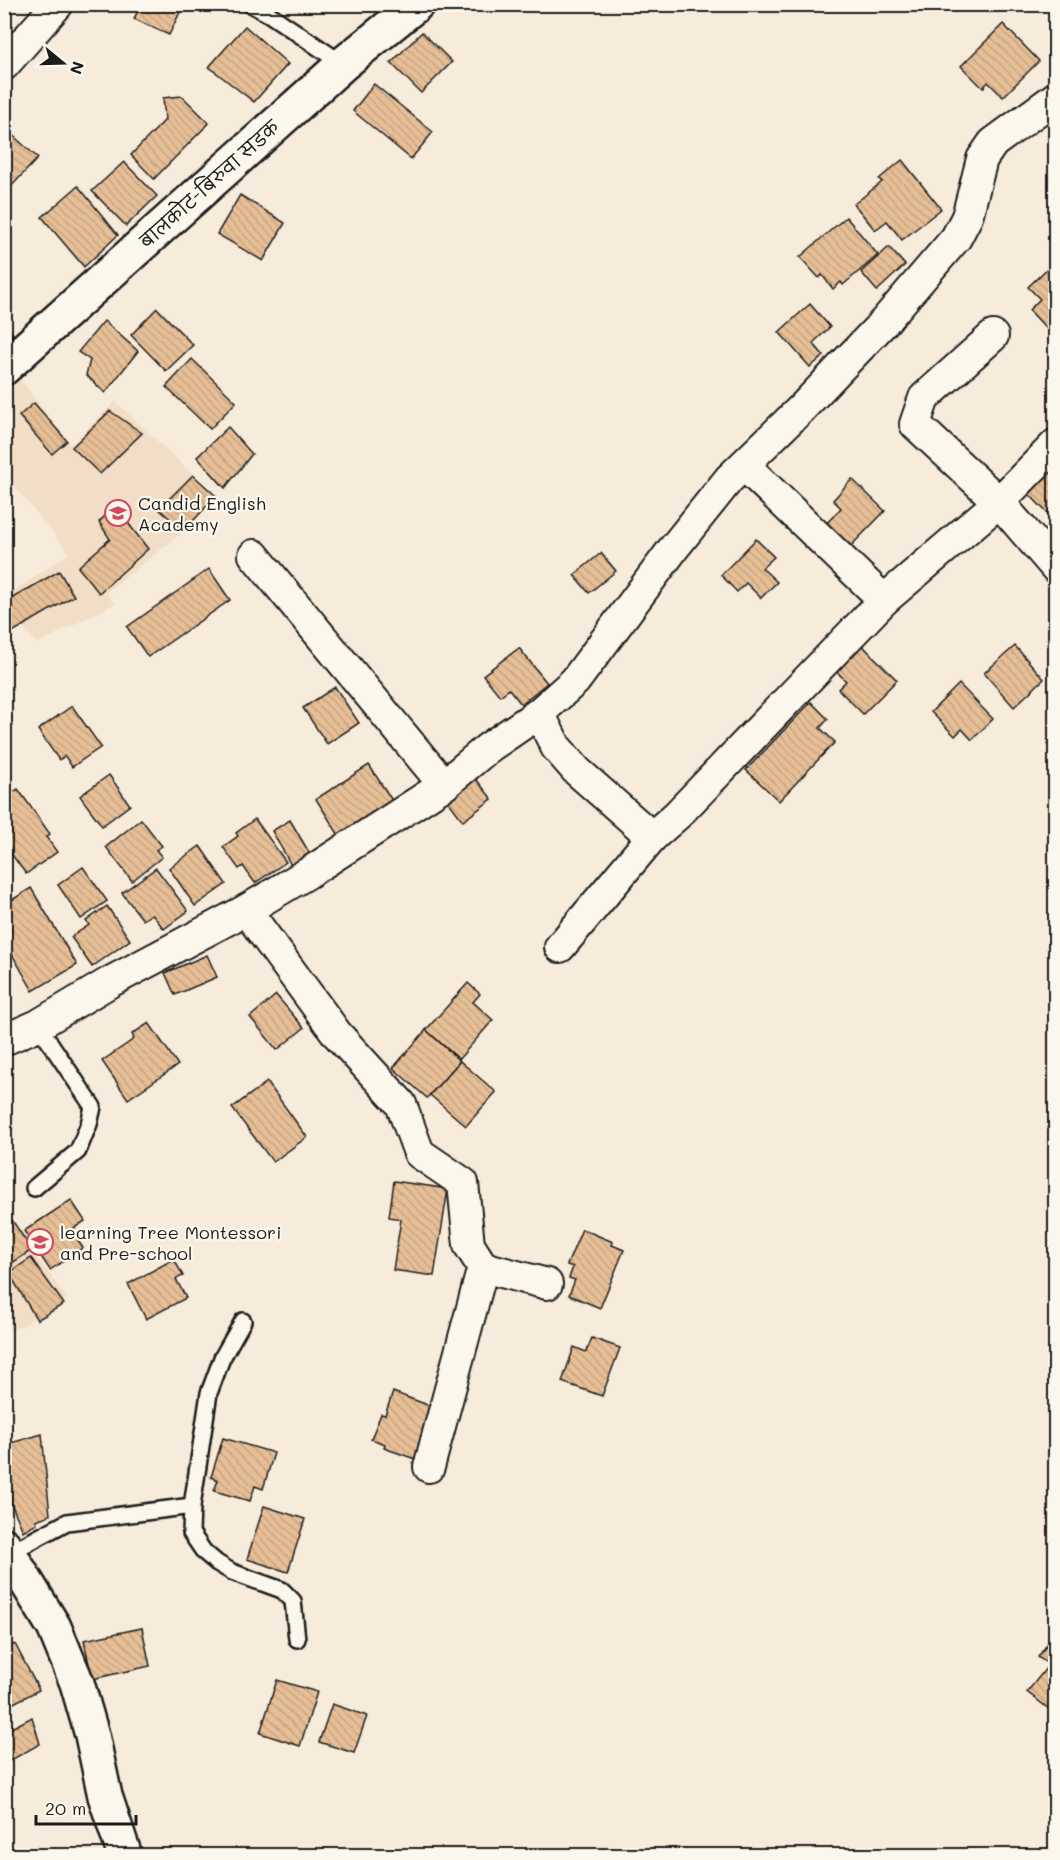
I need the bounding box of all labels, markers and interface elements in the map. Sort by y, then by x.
north arrow [33,33,93,93]
text: N [66,59,90,77]
street label: बालकोट-बिरुवा सडक [133,113,285,253]
place label: Candid English Academy [138,491,266,536]
school or university icon: Candid English Academy [103,498,133,528]
place label: learning Tree Montessori and Pre-school [60,1220,281,1265]
school or university icon: learning Tree Montessori and Pre-school [25,1227,55,1257]
scale bar [36,1788,136,1826]
text: 20 m [45,1796,86,1820]

